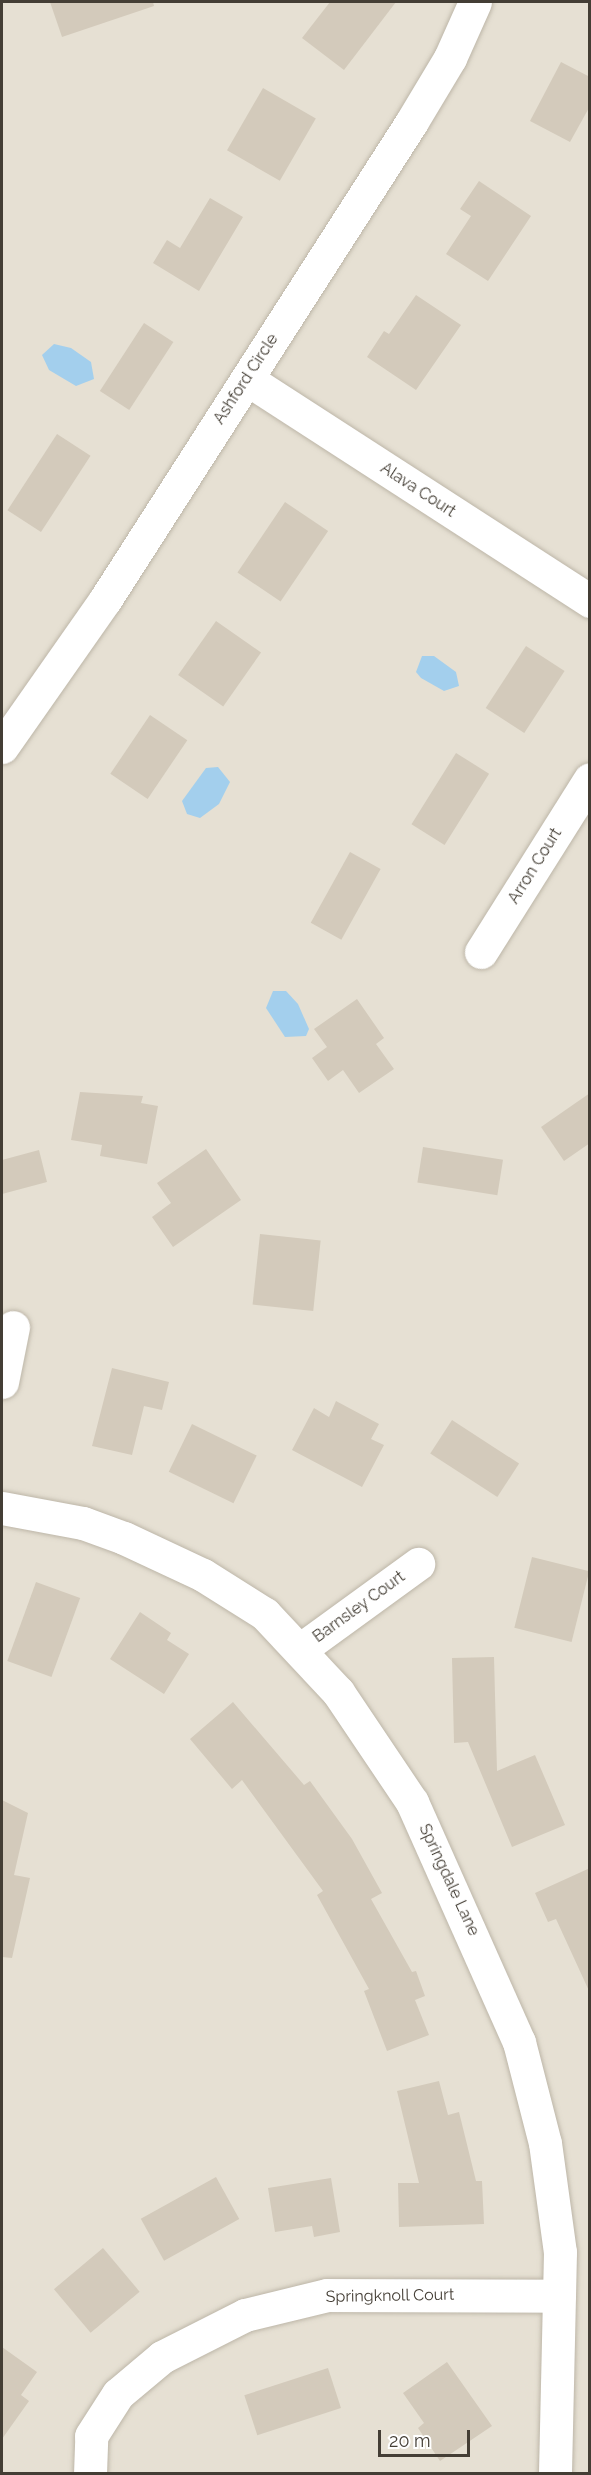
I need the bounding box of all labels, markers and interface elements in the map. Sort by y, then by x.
street label: Ashford Circle [210,330,282,428]
street label: Alava Court [377,459,459,521]
street label: Arron Court [504,825,566,907]
street label: Barnsley Court [309,1567,409,1647]
street label: Springdale Lane [415,1821,483,1939]
street label: Springknoll Court [325,2285,455,2307]
scale bar [381,2418,472,2456]
text: 20 m [389,2430,431,2451]

